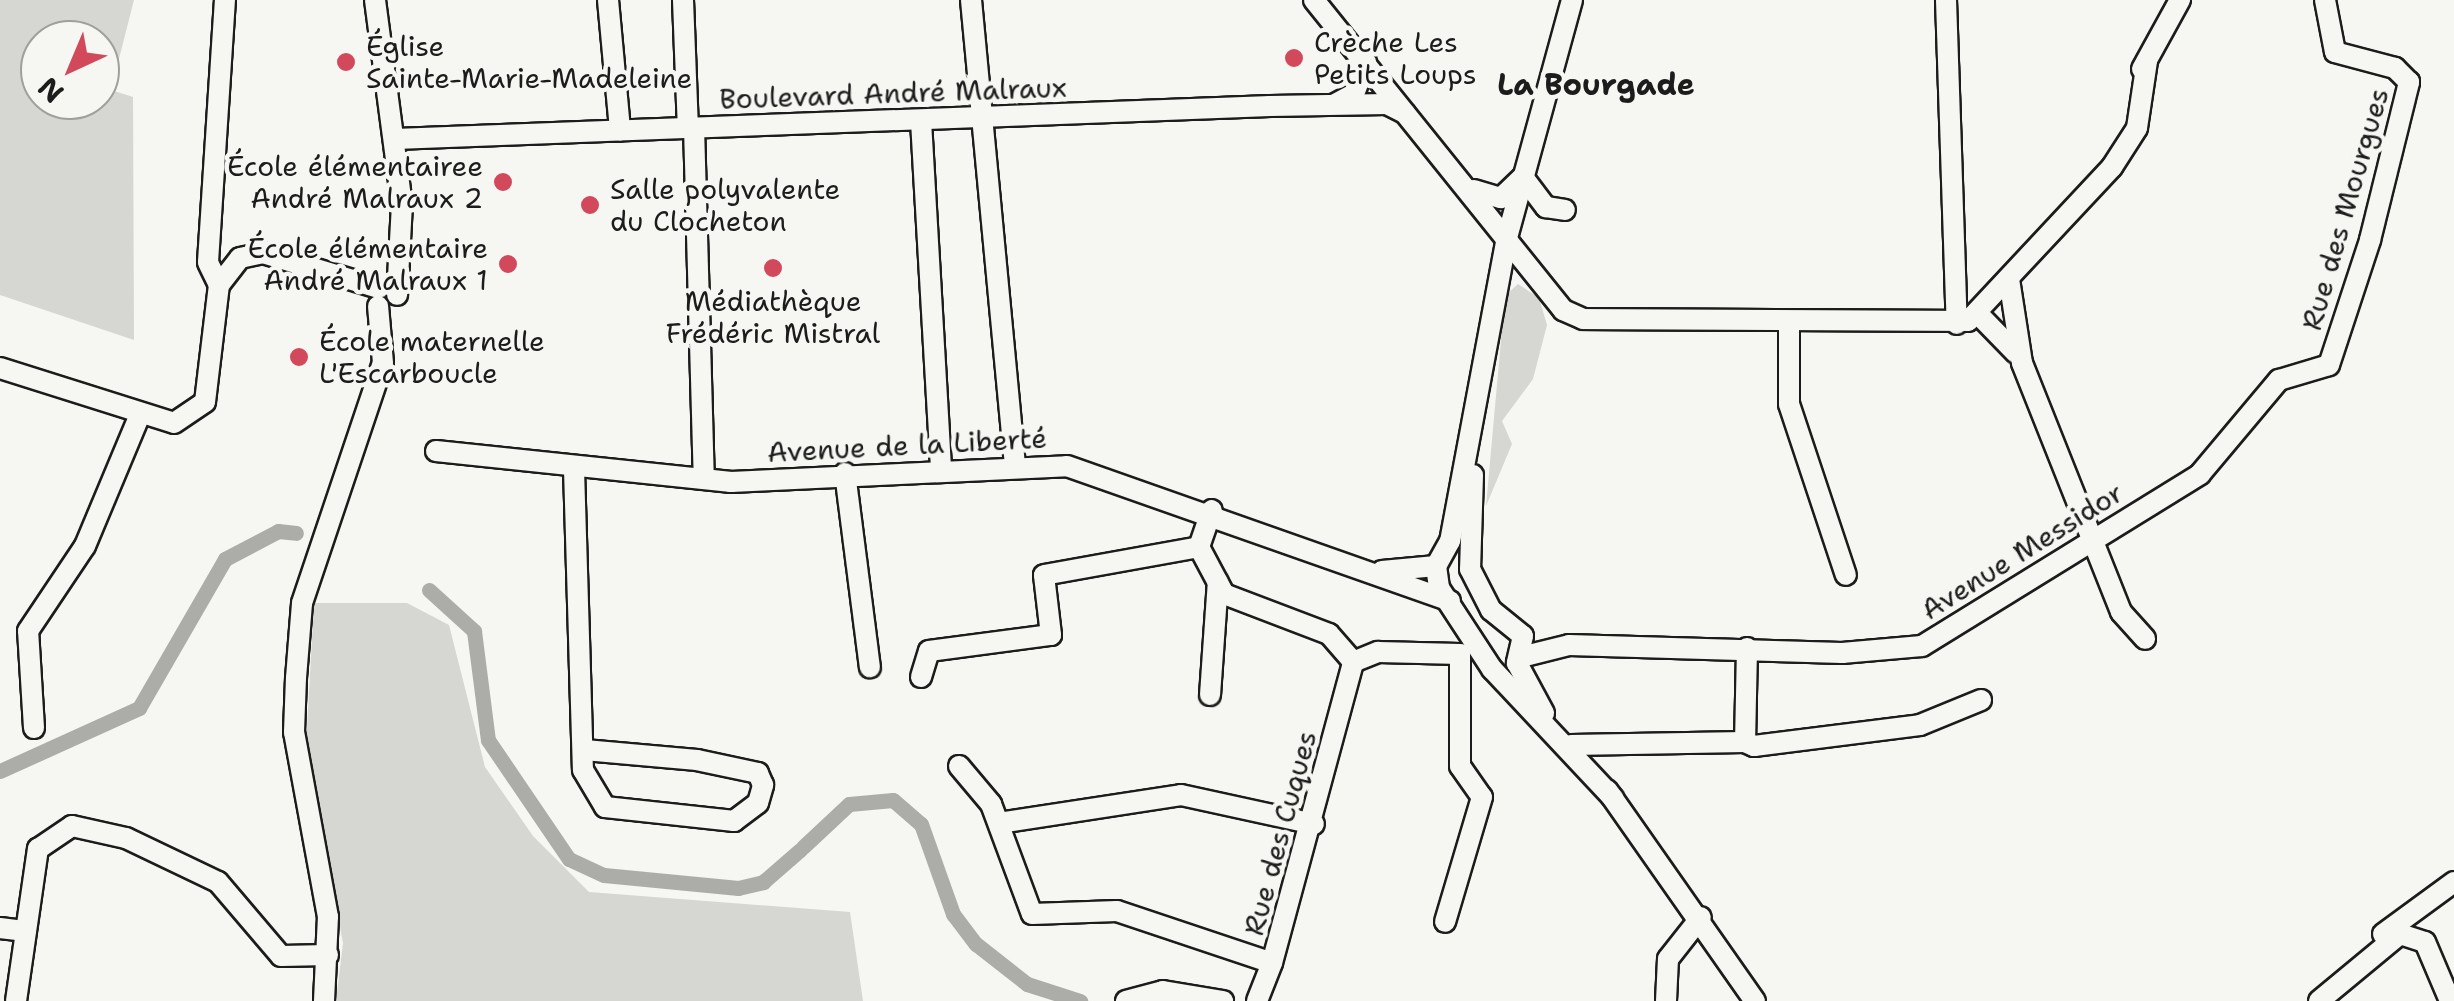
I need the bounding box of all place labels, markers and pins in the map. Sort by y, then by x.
place label: Crèche Les Petits Loups [1314,25,1477,91]
place label: Église Sainte-Marie-Madeleine [366,29,692,95]
marker: Crèche Les Petits Loups [1283,47,1305,69]
marker: Église Sainte-Marie-Madeleine [335,51,357,73]
place label: École élémentairee André Malraux 2 [227,149,483,215]
marker: École élémentairee André Malraux 2 [492,171,514,193]
place label: Salle polyvalente du Clocheton [610,172,840,238]
marker: Salle polyvalente du Clocheton [579,194,601,216]
place label: École élémentaire André Malraux 1 [247,231,488,297]
marker: École élémentaire André Malraux 1 [497,253,519,275]
marker: Médiathèque Frédéric Mistral [762,257,784,279]
place label: Médiathèque Frédéric Mistral [666,284,880,350]
place label: École maternelle L'Escarboucle [319,324,545,390]
marker: École maternelle L'Escarboucle [288,346,310,368]

